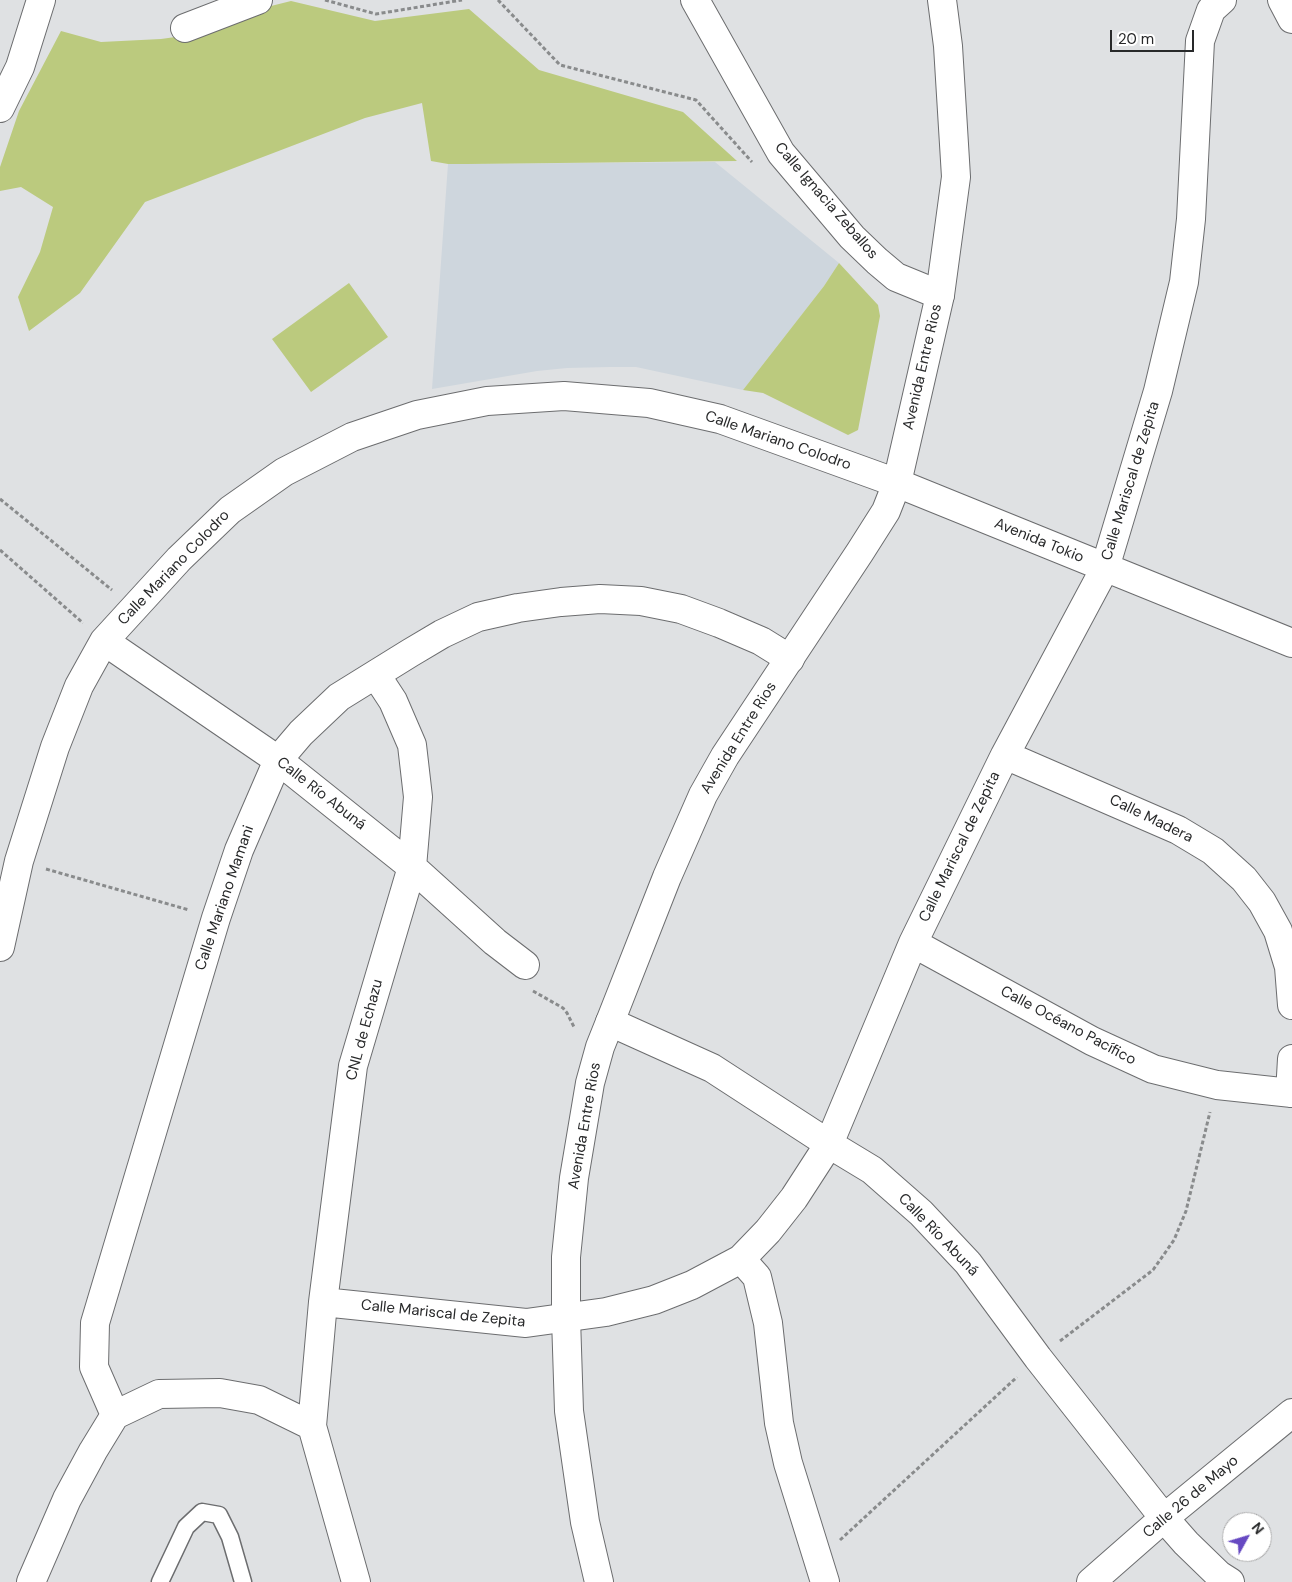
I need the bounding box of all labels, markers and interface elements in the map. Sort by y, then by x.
scale bar [1112,20,1196,52]
text: 20 m [1118,29,1154,49]
street label: Calle Ignacia Zeballos [771,139,881,263]
street label: Avenida Entre Rios [900,302,946,432]
street label: Calle Mariscal de Zepita [1098,399,1164,563]
street label: Calle Mariano Colodro [703,408,853,474]
street label: Calle Mariano Colodro [114,507,234,629]
street label: Avenida Tokio [992,515,1086,567]
street label: Avenida Entre Rios [697,679,781,797]
street label: Calle Río Abuná [273,754,369,834]
street label: Calle Mariscal de Zepita [916,769,1004,925]
street label: Calle Madera [1106,791,1196,847]
street label: Calle Mariano Mamani [192,823,258,973]
street label: CNL de Echazu [343,977,387,1083]
street label: Calle Océano Pacífico [997,983,1139,1069]
street label: Avenida Entre Rios [565,1061,605,1191]
street label: Calle Río Abuná [894,1190,982,1280]
street label: Calle Mariscal de Zepita [360,1296,526,1332]
street label: Calle 26 de Mayo [1140,1452,1242,1542]
north arrow [1222,1512,1272,1562]
text: N [1248,1519,1268,1538]

